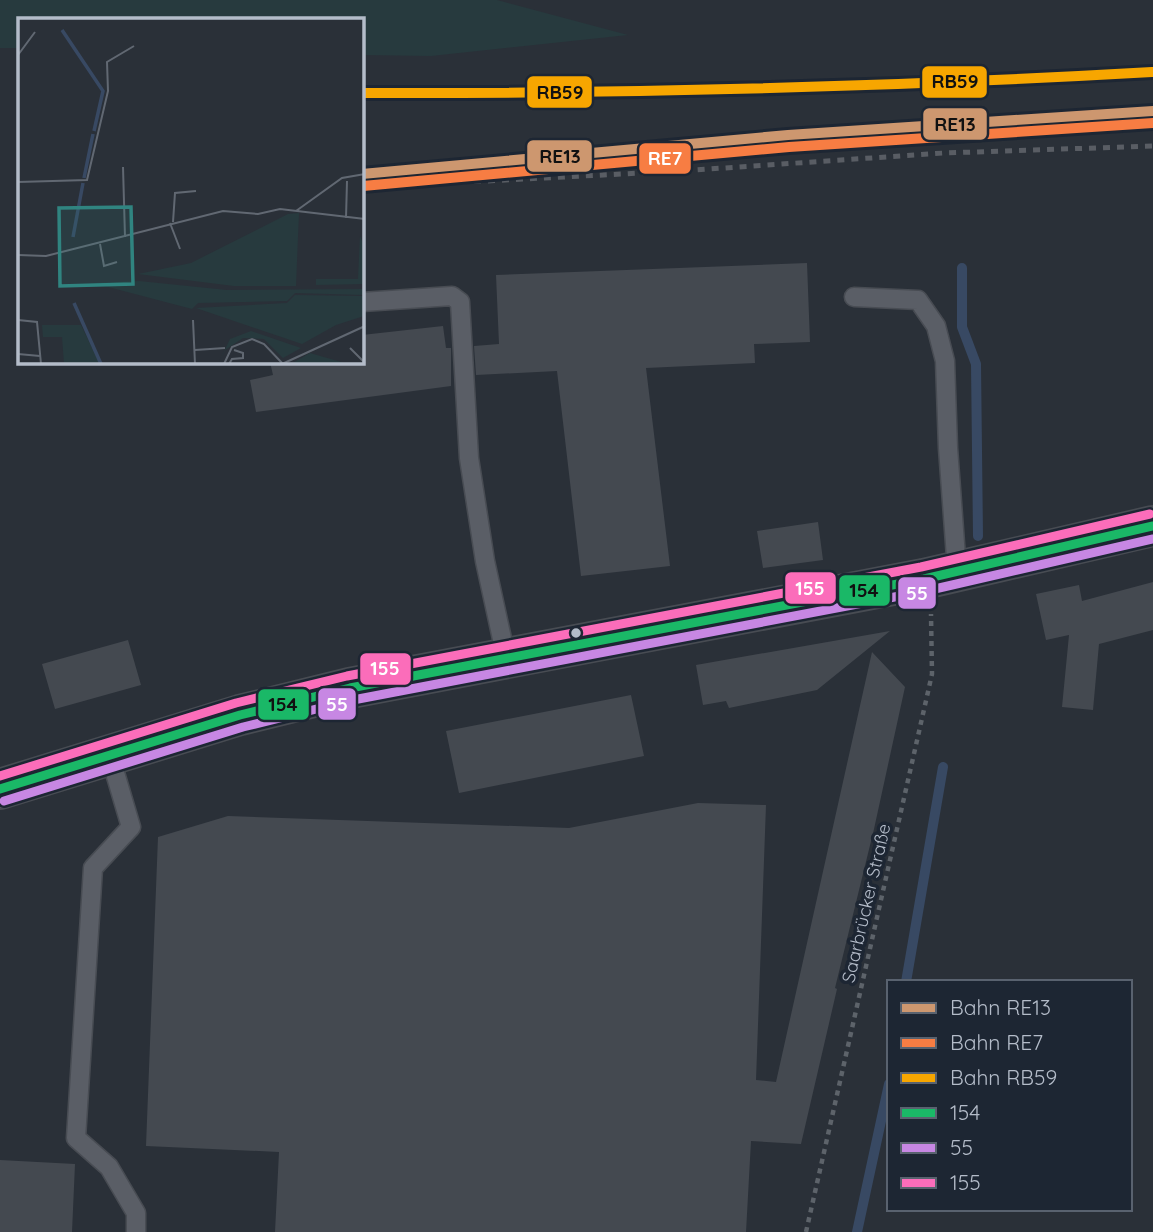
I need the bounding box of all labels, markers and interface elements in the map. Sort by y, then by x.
inset map [18,18,364,364]
line badge: RB59 [921,65,988,99]
text: RB59 [931,69,979,93]
line badge: RB59 [526,75,593,109]
text: RB59 [536,80,584,104]
line badge: RE13 [922,107,988,141]
text: RE13 [934,112,976,136]
line badge: RE13 [526,139,593,173]
line badge: RE7 [638,142,692,175]
text: RE13 [539,144,581,168]
text: RE7 [648,146,682,170]
line badge: 155 [784,571,837,605]
line badge: 154 [838,574,891,607]
text: 155 [795,576,825,600]
line badge: 55 [897,576,937,610]
text: 154 [849,578,879,602]
text: 55 [906,581,928,605]
unlabelled marker [569,626,583,640]
line badge: 155 [359,652,412,686]
text: 155 [370,656,400,680]
line badge: 55 [317,687,357,721]
line badge: 154 [257,688,310,721]
text: 154 [268,692,298,716]
text: 55 [326,692,348,716]
street label: Saarbrücker Straße [837,821,895,985]
legend [887,980,1132,1211]
text: Bahn RE13 [950,994,1051,1020]
text: Bahn RE7 [950,1029,1043,1055]
text: Bahn RB59 [950,1064,1057,1090]
text: 154 [950,1099,980,1125]
text: 55 [950,1134,973,1160]
text: 155 [950,1169,981,1195]

